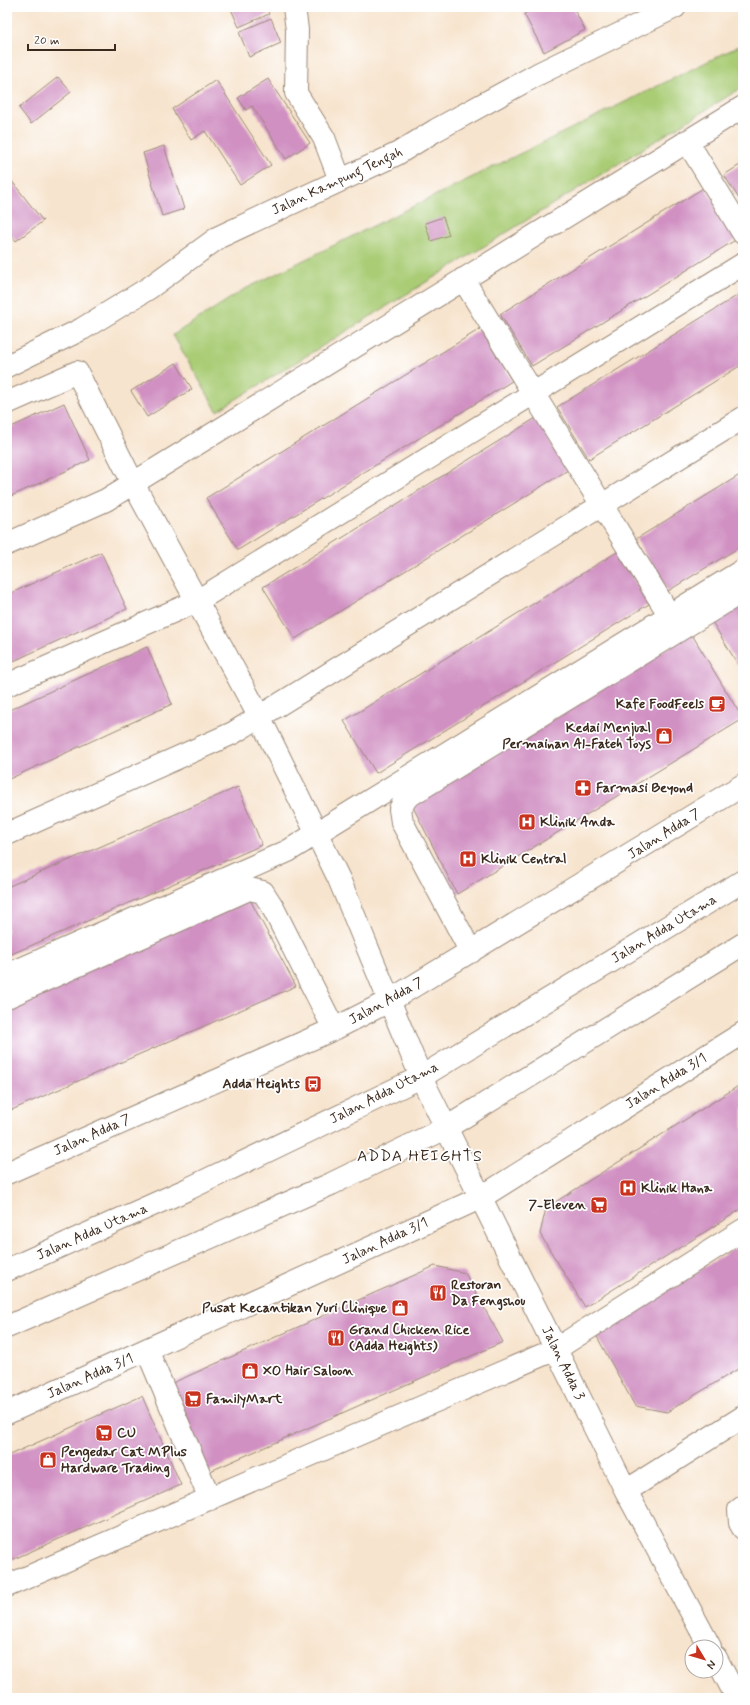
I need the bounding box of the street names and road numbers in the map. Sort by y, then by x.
street label: Jalan Kampung Tengah [269,143,406,221]
street label: Jalan Adda 7 [624,804,704,863]
street label: Jalan Adda Utama [608,890,720,968]
street label: Jalan Adda 7 [346,973,427,1029]
street label: Jalan Adda 3/1 [622,1049,710,1113]
street label: Jalan Adda Utama [327,1058,441,1128]
street label: Jalan Adda 7 [51,1110,134,1160]
street label: Jalan Adda Utama [34,1199,150,1265]
street label: Jalan Adda 3/1 [339,1213,431,1269]
street label: Jalan Adda 3 [537,1323,589,1403]
street label: Jalan Adda 3/1 [44,1349,136,1403]

